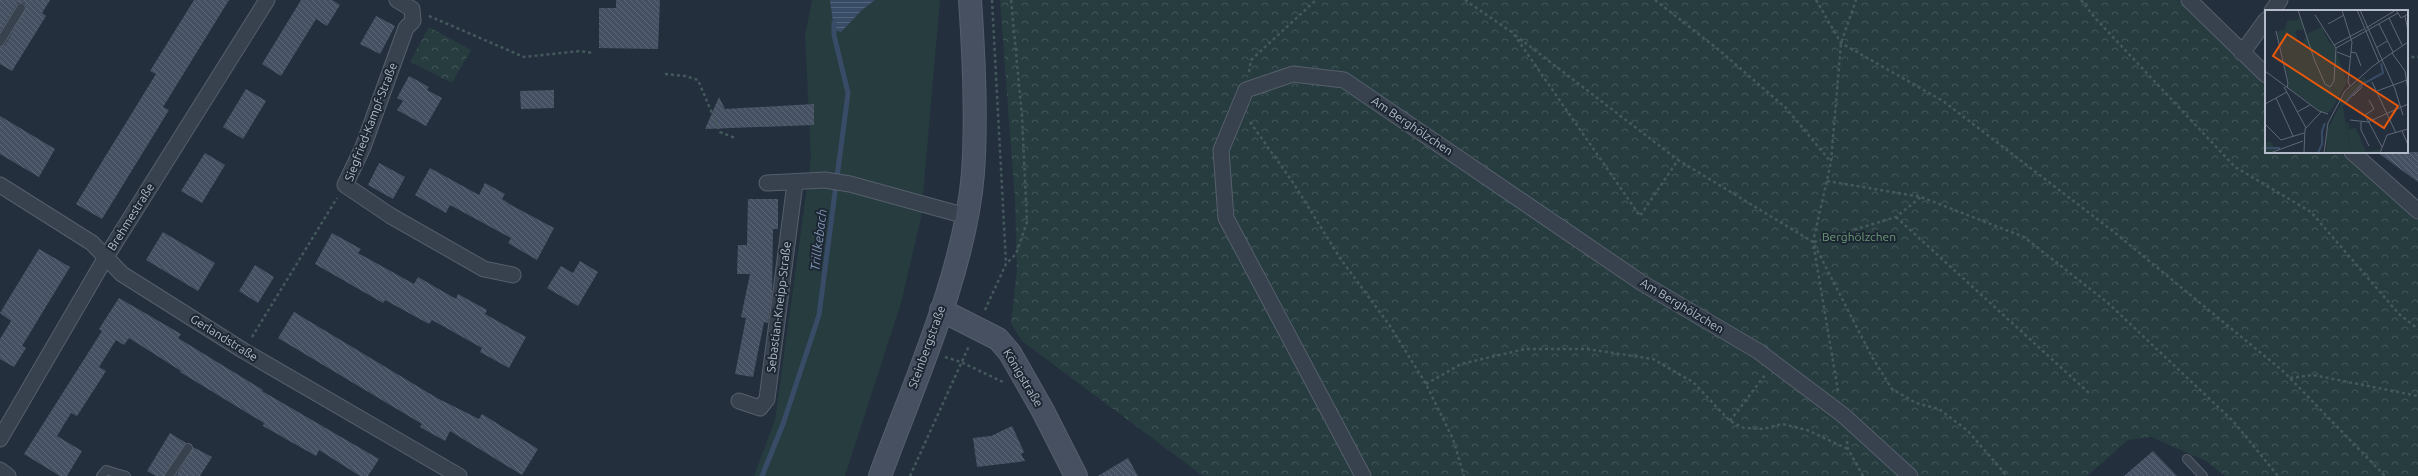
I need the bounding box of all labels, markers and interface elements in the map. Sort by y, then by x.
inset map [2265,10,2408,153]
street label: Siegfried-Kampf-Straße [342,61,399,183]
street label: Am Berghölzchen [1369,94,1455,158]
street label: Brehmestraße [105,181,157,253]
water label: Trillkebach [807,208,829,272]
park label: Berghölzchen [1822,230,1896,243]
street label: Sebastian-Kneipp-Straße [764,241,793,373]
street label: Am Berghölzchen [1638,276,1726,336]
street label: Steinbergstraße [906,304,948,390]
street label: Gerlandstraße [188,312,260,363]
street label: Königstraße [1001,346,1046,409]

